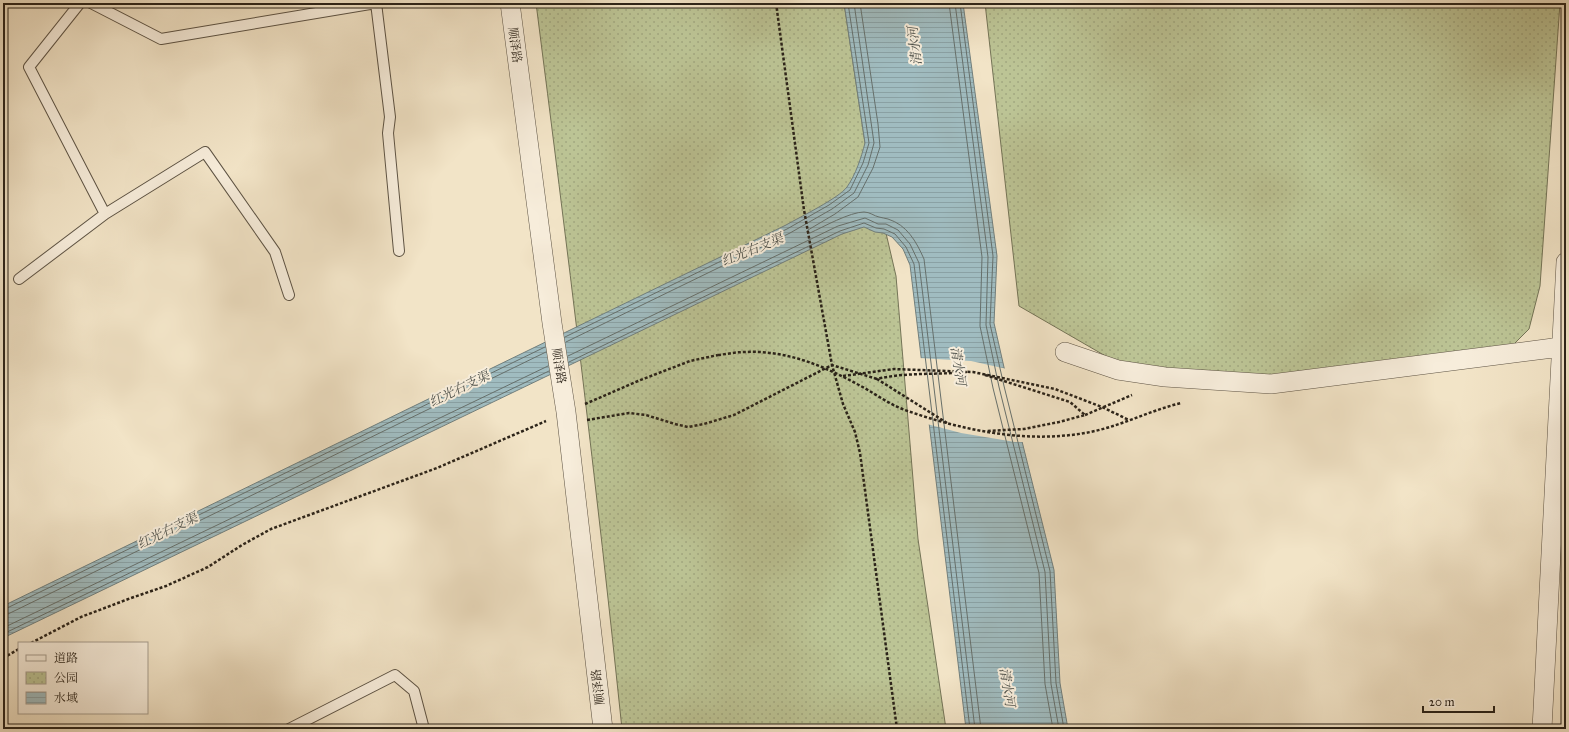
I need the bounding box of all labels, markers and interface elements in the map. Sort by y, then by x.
water label: 清水河 [904,24,925,66]
street label: 顺泽路 [506,26,524,64]
water label: 红光右支渠 [719,230,787,270]
water label: 清水河 [947,346,969,389]
street label: 顺泽路 [549,347,569,385]
water label: 红光右支渠 [427,367,494,410]
water label: 红光右支渠 [135,509,202,552]
legend [18,642,148,714]
text: 道路 [54,651,78,665]
water label: 清水河 [996,667,1018,710]
street label: 顺泽路 [589,668,607,706]
text: 公园 [54,671,78,685]
scale bar [1423,688,1494,714]
text: 水域 [54,691,78,705]
text: 20 m [1429,695,1455,709]

